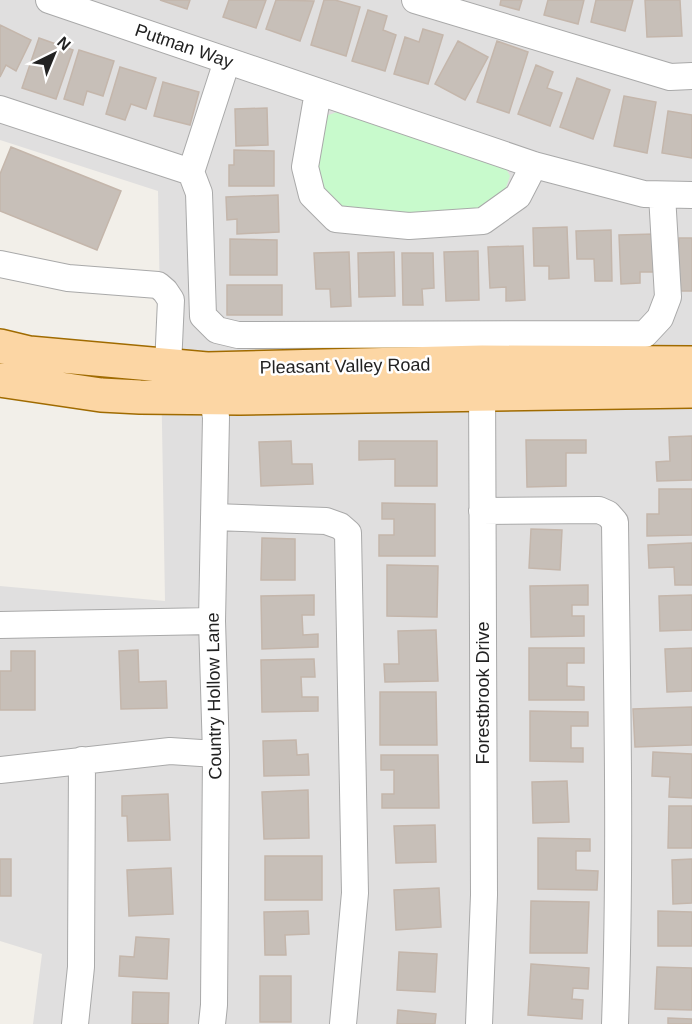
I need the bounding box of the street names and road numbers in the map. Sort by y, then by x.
street label: Putman Way [132,20,236,72]
street label: Pleasant Valley Road [259,355,431,377]
street label: Country Hollow Lane [203,612,225,780]
street label: Forestbrook Drive [473,621,493,765]

